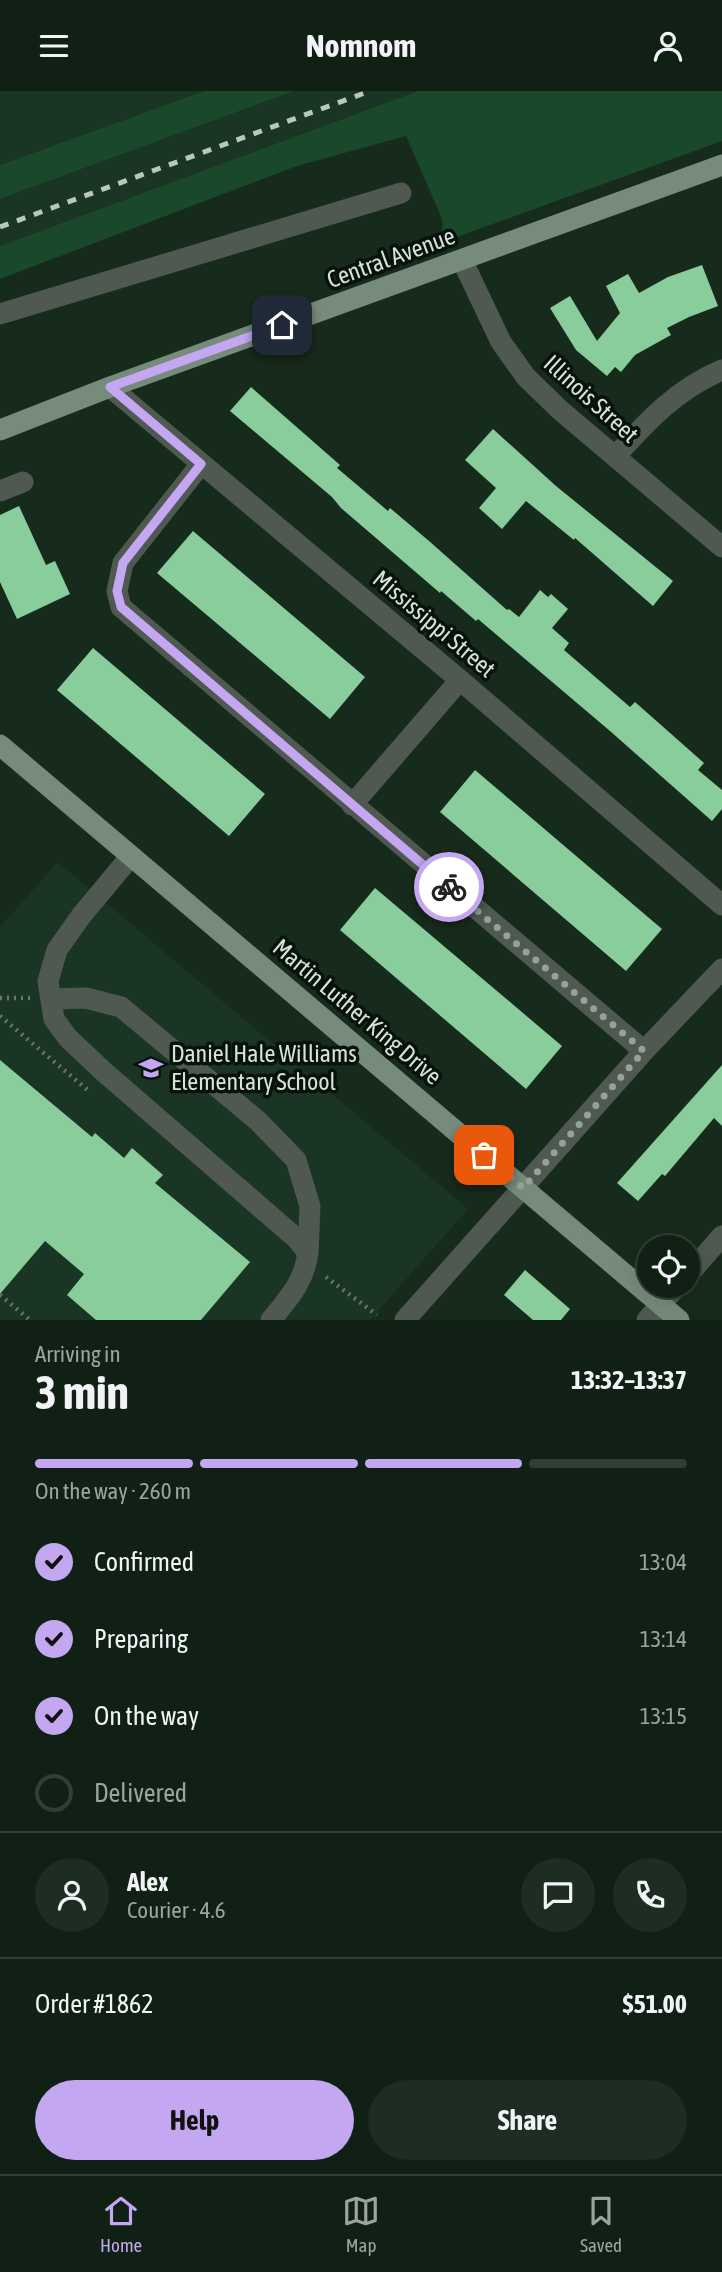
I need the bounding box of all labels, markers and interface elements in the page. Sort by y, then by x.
icon: menu [35,27,73,65]
text: Nomnom [306,27,416,64]
icon: person [649,27,687,65]
street label: Central Avenue [323,222,458,293]
pin [252,295,312,355]
icon: home [263,306,301,344]
street label: Illinois Street [539,349,644,448]
street label: Mississippi Street [368,565,501,682]
courier [414,852,484,922]
icon: bike [430,868,468,906]
street label: Martin Luther King Drive [268,933,447,1090]
place label: Daniel Hale Williams Elementary School [171,1040,357,1095]
school or university icon: Daniel Hale Williams Elementary School [137,1054,165,1082]
pin [454,1125,514,1185]
icon: bag [465,1136,503,1174]
map controls [637,1235,700,1298]
button: locate [637,1235,700,1298]
text: Arriving in [35,1341,121,1367]
text: 13:32–13:37 [571,1365,687,1395]
text: 3 min [35,1366,129,1419]
text: On the way · 260 m [35,1478,191,1504]
icon: check [35,1543,73,1581]
text: Confirmed [94,1547,194,1577]
text: 13:04 [639,1549,687,1575]
icon: check [35,1620,73,1658]
text: Preparing [94,1624,188,1654]
text: 13:14 [640,1626,687,1652]
icon: check [35,1697,73,1735]
text: On the way [94,1701,199,1731]
text: 13:15 [640,1703,687,1729]
text: Delivered [94,1778,187,1808]
button: person [35,1858,109,1932]
button: chat [521,1858,595,1932]
button: phone [613,1858,687,1932]
text: Alex [127,1867,168,1897]
text: Courier · 4.6 [127,1897,226,1923]
text: Order #1862 [35,1989,154,2019]
text: $51.00 [623,1989,687,2019]
button: Help [35,2080,354,2160]
button: Share [368,2080,687,2160]
tab: Home [100,2192,142,2256]
tab: Map [342,2192,380,2256]
tab: Saved [580,2192,622,2256]

